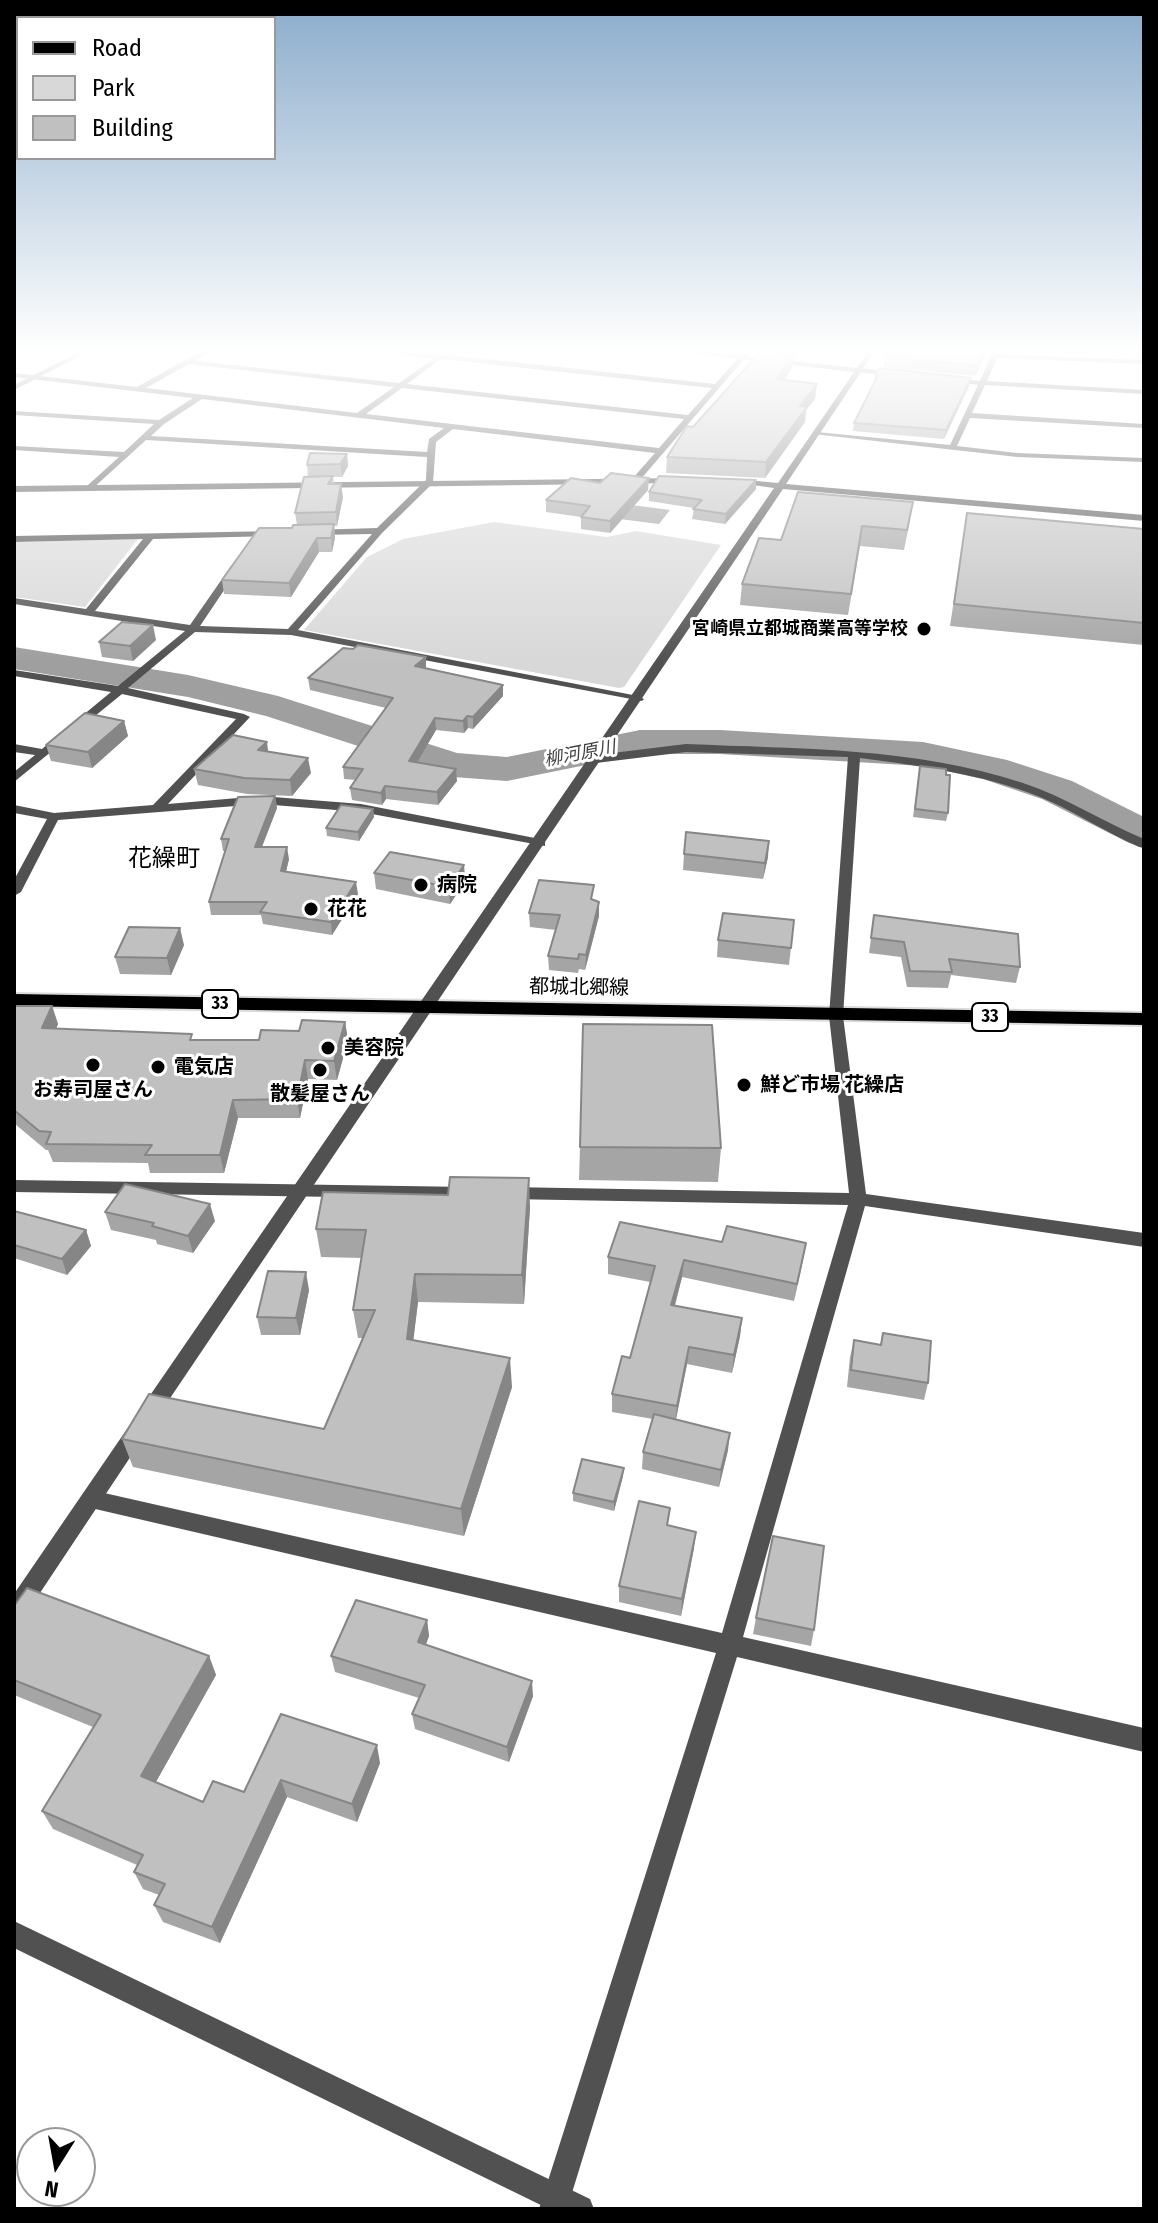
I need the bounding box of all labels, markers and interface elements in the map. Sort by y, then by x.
legend [16,16,276,160]
text: Road [92,34,142,62]
text: Park [92,74,135,102]
text: Building [92,114,173,142]
place label: 宮崎県立都城商業高等学校 [692,618,908,640]
marker: 宮崎県立都城商業高等学校 [915,620,933,638]
water label: 柳河原川 [543,737,617,771]
district label: 花繰町 [128,845,200,873]
place label: 病院 [437,873,477,897]
marker: 病院 [412,876,430,894]
place label: 花花 [327,897,367,921]
marker: 花花 [302,900,320,918]
street label: 都城北郷線 [529,975,629,1001]
road number: 33 [202,990,238,1018]
road number: 33 [972,1003,1008,1031]
place label: 美容院 [344,1036,404,1060]
marker: 美容院 [319,1039,337,1057]
place label: 電気店 [174,1055,234,1079]
marker: お寿司屋さん [84,1056,102,1074]
marker: 電気店 [149,1058,167,1076]
marker: 散髪屋さん [311,1061,329,1079]
place label: 鮮ど市場 花繰店 [760,1073,904,1097]
marker: 鮮ど市場 花繰店 [735,1076,753,1094]
place label: お寿司屋さん [33,1078,153,1102]
place label: 散髪屋さん [270,1082,370,1106]
north arrow [16,2127,96,2207]
text: N [43,2175,61,2204]

